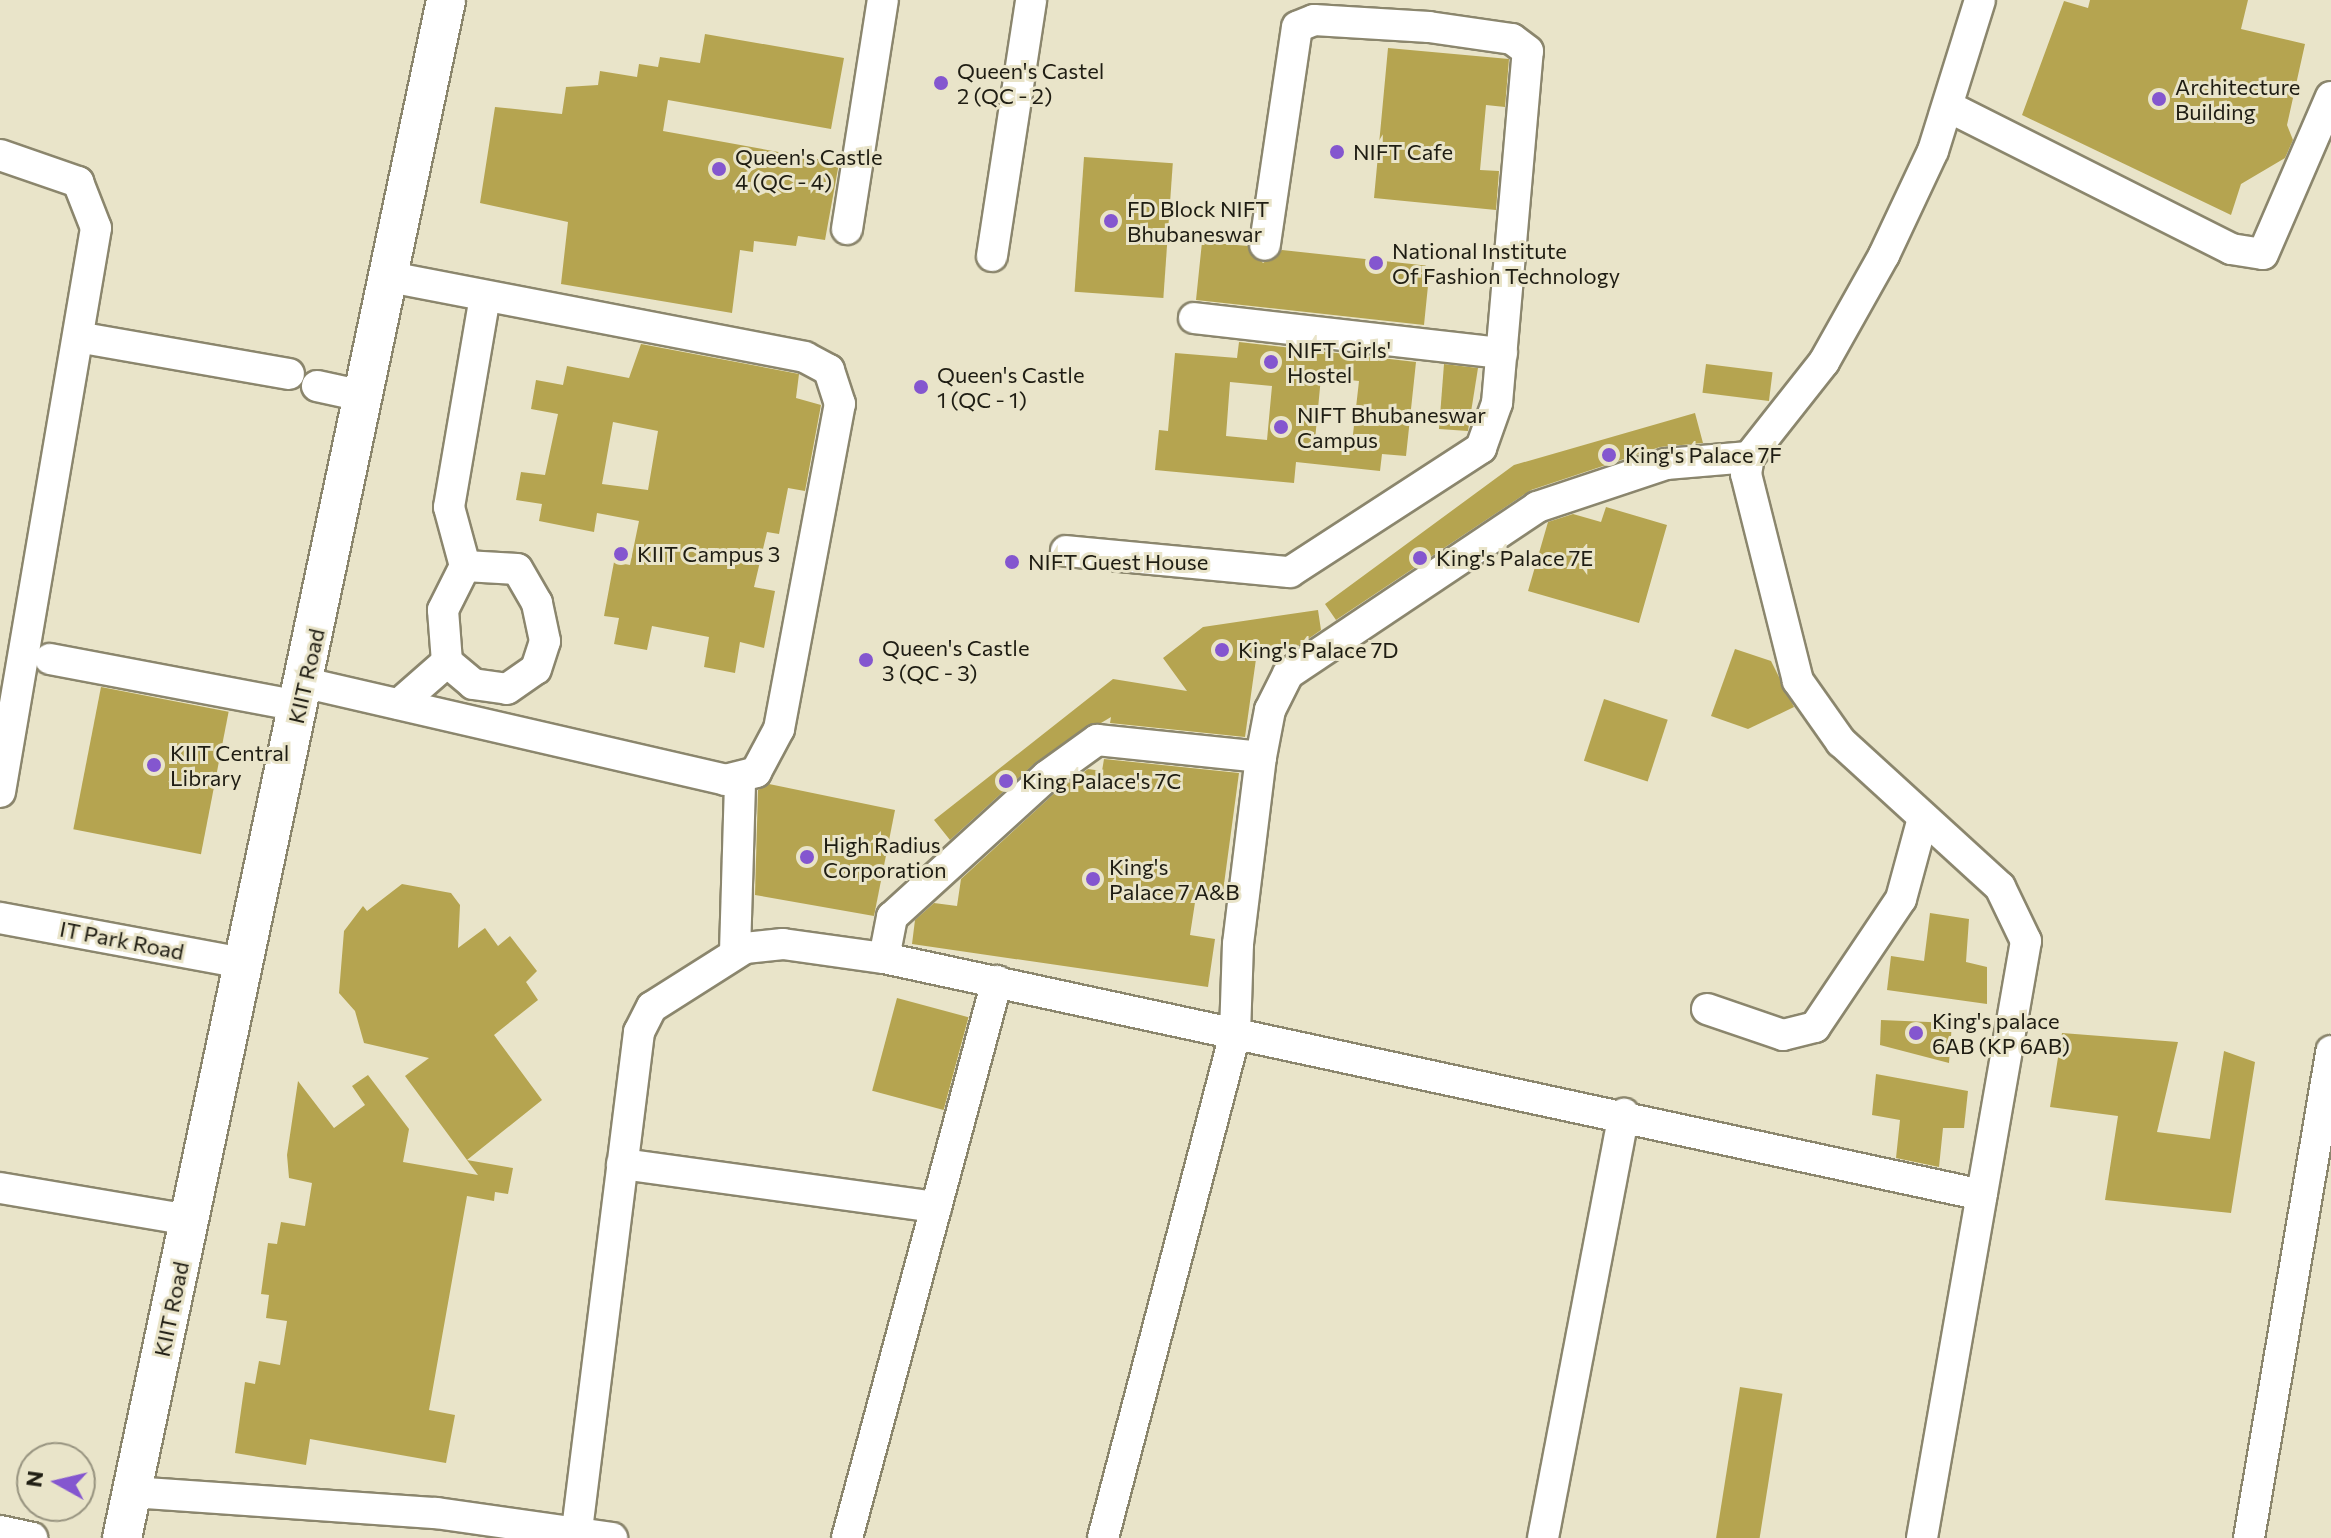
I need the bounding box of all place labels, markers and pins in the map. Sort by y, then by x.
place label: Queen's Castel 2 (QC - 2) [957,57,1104,108]
place label: Architecture Building [2175,73,2300,124]
marker: Queen's Castel 2 (QC - 2) [932,74,950,92]
marker: Architecture Building [2150,90,2168,108]
place label: NIFT Cafe [1353,139,1453,165]
place label: Queen's Castle 4 (QC - 4) [735,143,882,194]
marker: NIFT Cafe [1328,143,1346,161]
marker: Queen's Castle 4 (QC - 4) [710,160,728,178]
place label: FD Block NIFT Bhubaneswar [1127,195,1269,246]
marker: FD Block NIFT Bhubaneswar [1102,212,1120,230]
place label: National Institute Of Fashion Technology [1392,237,1620,288]
marker: National Institute Of Fashion Technology [1367,254,1385,272]
place label: NIFT Girls' Hostel [1287,336,1391,388]
marker: NIFT Girls' Hostel [1262,353,1280,371]
place label: Queen's Castle 1 (QC - 1) [937,361,1084,412]
marker: Queen's Castle 1 (QC - 1) [912,378,930,396]
place label: NIFT Bhubaneswar Campus [1297,401,1486,452]
marker: NIFT Bhubaneswar Campus [1272,418,1290,436]
place label: King's Palace 7F [1625,442,1782,468]
marker: King's Palace 7F [1600,446,1618,464]
place label: KIIT Campus 3 [637,541,780,567]
marker: KIIT Campus 3 [612,545,630,563]
place label: King's Palace 7E [1436,545,1593,571]
place label: NIFT Guest House [1028,549,1208,575]
marker: King's Palace 7E [1411,549,1429,567]
marker: NIFT Guest House [1003,553,1021,571]
place label: Queen's Castle 3 (QC - 3) [882,634,1029,686]
place label: King's Palace 7D [1238,637,1399,663]
marker: King's Palace 7D [1213,641,1231,659]
marker: Queen's Castle 3 (QC - 3) [857,651,875,669]
place label: KIIT Central Library [170,739,289,790]
marker: KIIT Central Library [145,756,163,774]
place label: King Palace's 7C [1022,768,1181,794]
marker: King Palace's 7C [997,772,1015,790]
place label: High Radius Corporation [823,831,947,882]
marker: High Radius Corporation [798,848,816,866]
place label: King's Palace 7 A&B [1109,853,1239,904]
marker: King's Palace 7 A&B [1084,870,1102,888]
place label: King's palace 6AB (KP 6AB) [1932,1007,2070,1058]
marker: King's palace 6AB (KP 6AB) [1907,1024,1925,1042]

